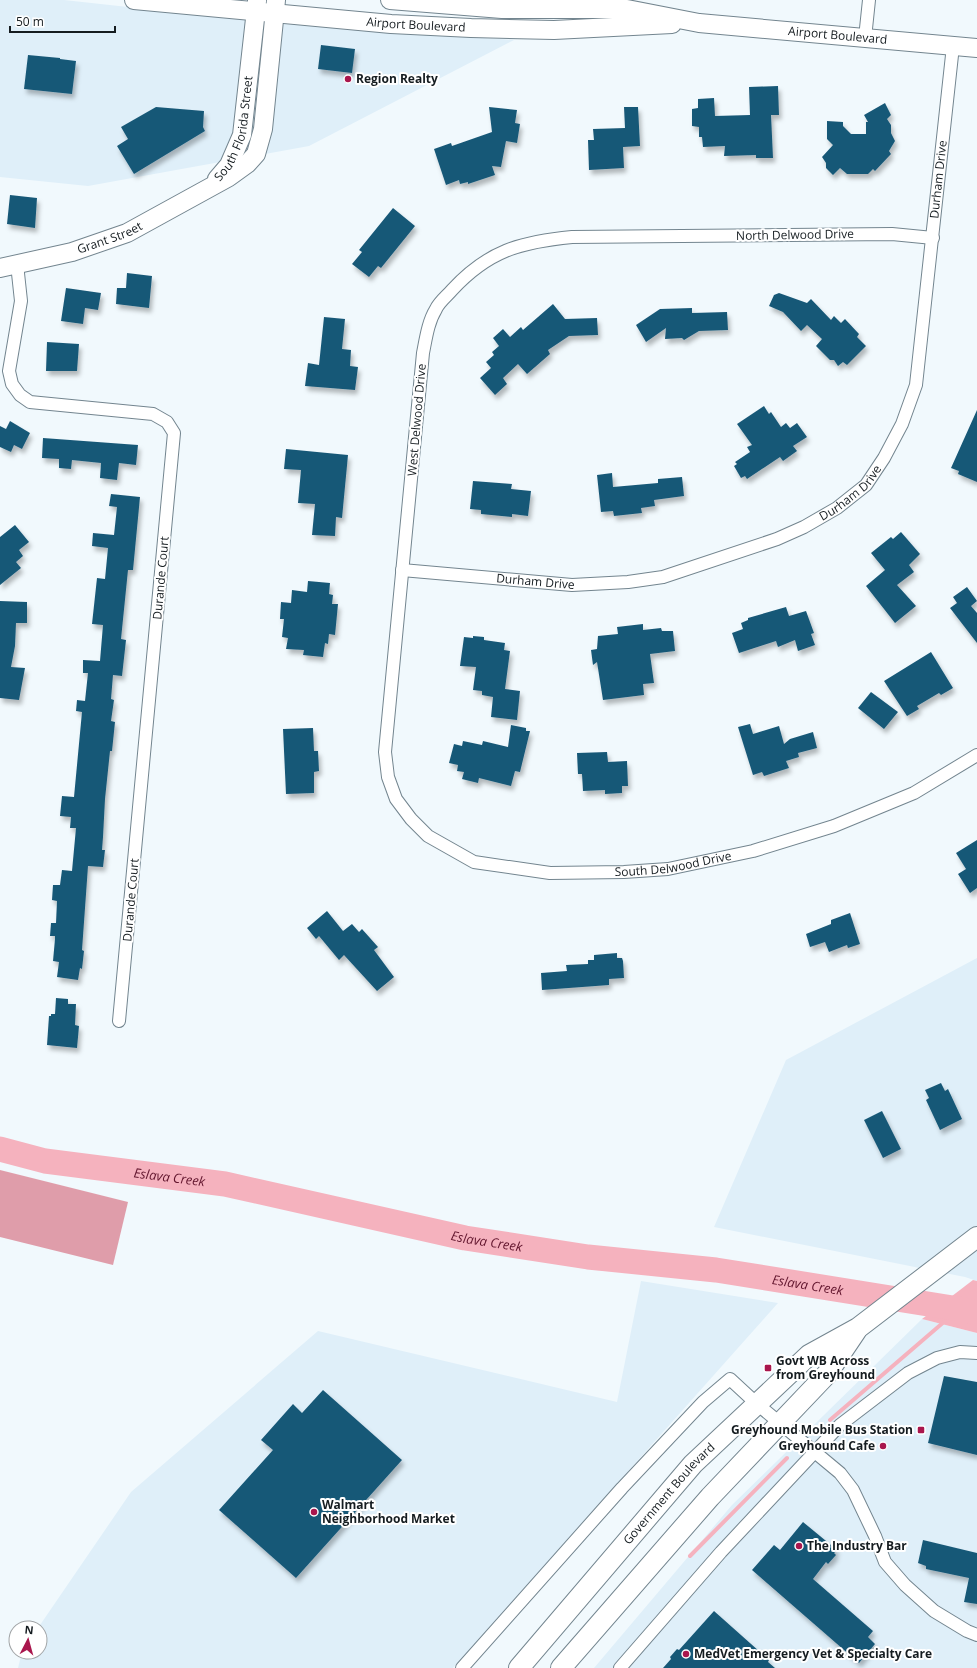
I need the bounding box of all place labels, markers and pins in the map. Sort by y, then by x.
place label: Region Realty [356,70,438,87]
marker: Region Realty [343,74,353,84]
place label: Govt WB Across from Greyhound [776,1352,875,1383]
marker: Govt WB Across from Greyhound [763,1363,773,1373]
place label: Greyhound Mobile Bus Station [731,1421,913,1438]
marker: Greyhound Mobile Bus Station [916,1425,926,1435]
place label: Greyhound Cafe [779,1437,875,1454]
marker: Greyhound Cafe [878,1441,888,1451]
place label: Walmart Neighborhood Market [322,1496,455,1527]
marker: Walmart Neighborhood Market [309,1507,319,1517]
place label: The Industry Bar [807,1537,907,1554]
marker: The Industry Bar [794,1541,804,1551]
place label: MedVet Emergency Vet & Specialty Care [694,1645,932,1662]
marker: MedVet Emergency Vet & Specialty Care [681,1649,691,1659]

